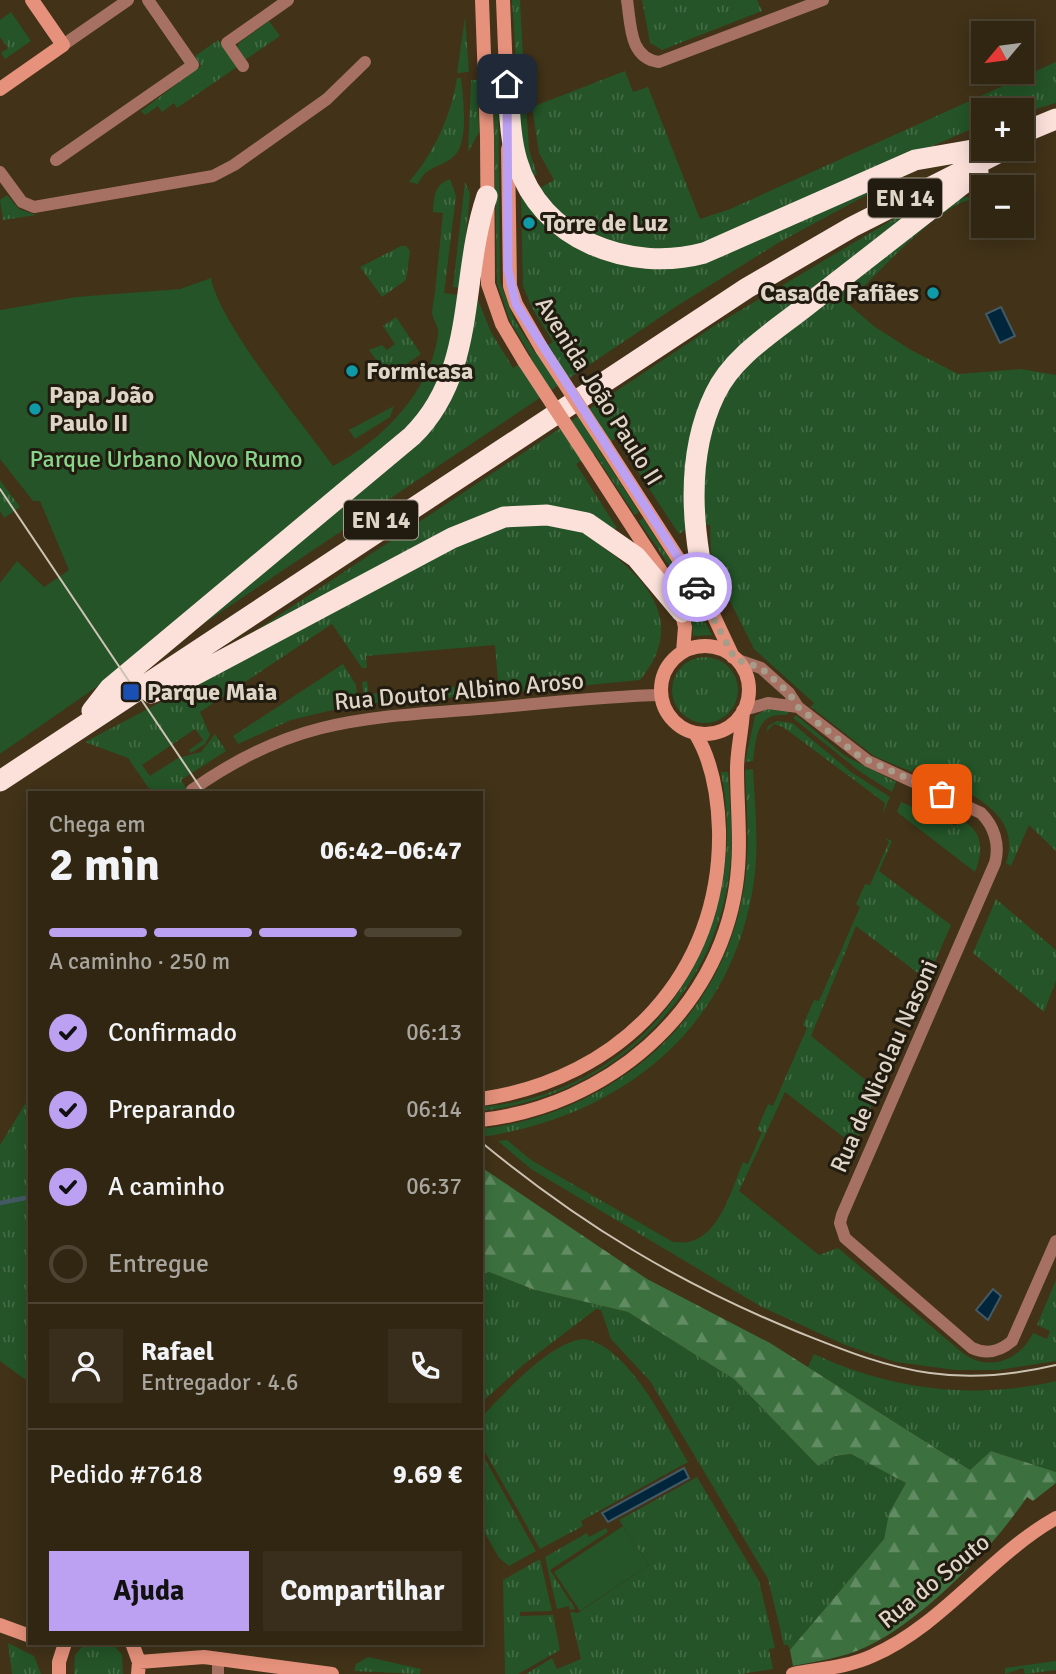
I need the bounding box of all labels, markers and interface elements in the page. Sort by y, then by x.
north arrow [971,21,1034,84]
map controls [971,21,1034,238]
pin [477,54,537,114]
icon: home [488,65,526,103]
button: + [971,98,1034,161]
button: − [971,175,1034,238]
road number: EN 14 [868,178,942,218]
place label: Torre de Luz [543,208,668,238]
marker: Torre de Luz [521,215,537,231]
place label: Casa de Fafiães [760,278,919,308]
marker: Casa de Fafiães [925,285,941,301]
street label: Avenida João Paulo II [529,291,669,491]
place label: Formicasa [366,356,473,386]
marker: Formicasa [344,363,360,379]
place label: Papa João Paulo II [49,380,154,438]
marker: Papa João Paulo II [27,401,43,417]
park label: Parque Urbano Novo Rumo [29,444,303,474]
road number: EN 14 [344,500,418,540]
courier [662,552,732,622]
icon: car [678,568,716,606]
street label: Rua Doutor Albino Aroso [333,665,585,717]
place label: Parque Maia [147,677,277,707]
marker: Parque Maia [121,682,141,702]
pin [912,764,972,824]
icon: bag [923,775,961,813]
text: Chega em [49,810,146,839]
text: 06:42–06:47 [320,835,462,867]
text: 2 min [49,837,160,893]
text: A caminho · 250 m [49,947,230,976]
street label: Rua de Nicolau Nasoni [824,955,944,1177]
icon: check [49,1014,87,1052]
text: Confirmado [108,1017,237,1049]
text: 06:13 [406,1018,462,1047]
icon: check [49,1091,87,1129]
text: Preparando [108,1094,235,1126]
text: 06:14 [406,1095,462,1124]
icon: check [49,1168,87,1206]
text: A caminho [108,1171,225,1203]
text: 06:37 [406,1172,462,1201]
text: Entregue [108,1248,209,1280]
button: person [49,1329,123,1403]
button: phone [388,1329,462,1403]
text: Rafael [141,1336,214,1368]
text: Entregador · 4.6 [141,1368,299,1397]
text: Pedido #7618 [49,1459,203,1491]
text: 9.69 € [393,1459,462,1491]
street label: Rua do Souto [872,1527,996,1635]
button: Ajuda [49,1551,249,1631]
button: Compartilhar [263,1551,462,1631]

